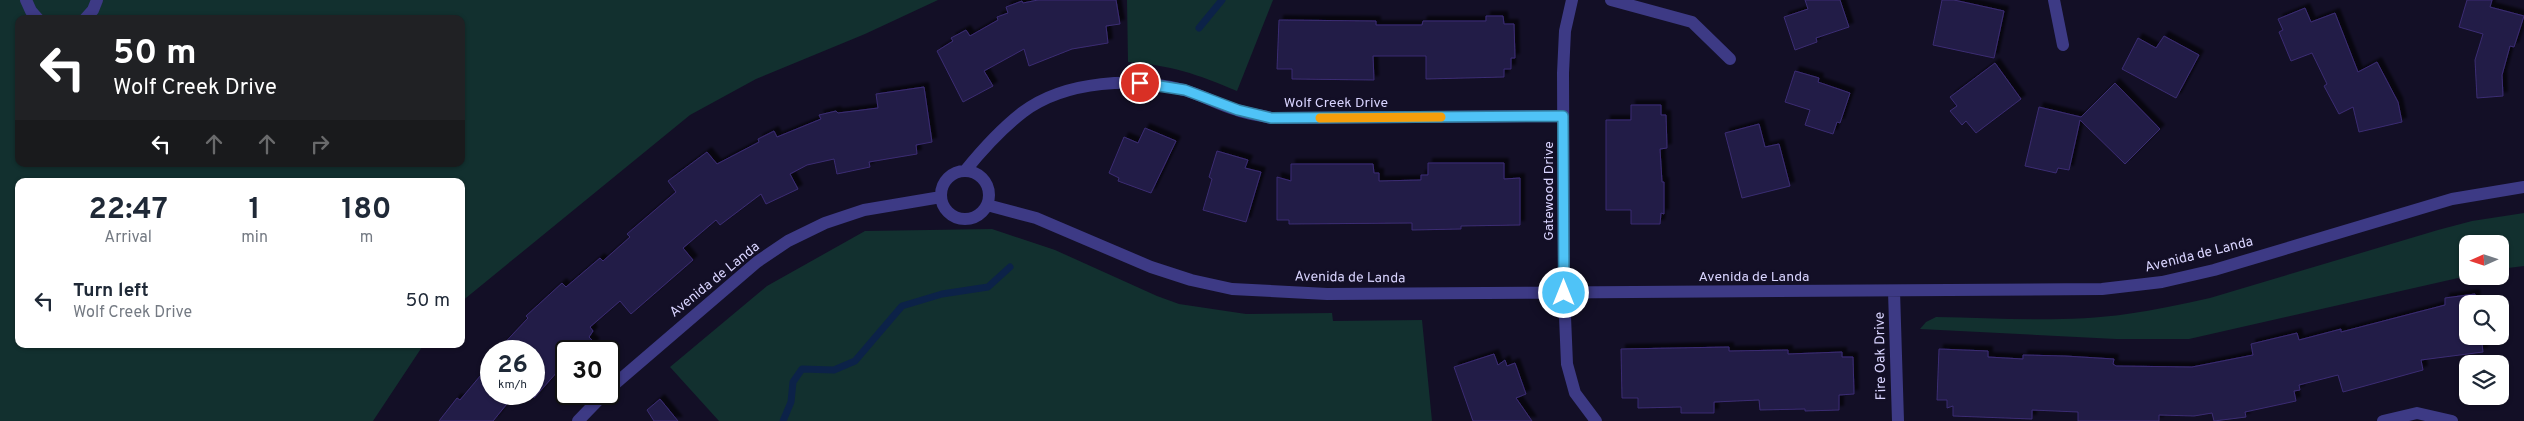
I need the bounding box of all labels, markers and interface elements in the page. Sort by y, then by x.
text: 50 m [113,32,197,76]
icon: left [30,35,95,100]
pin [1119,62,1161,104]
icon: arrive [1126,69,1154,97]
text: Wolf Creek Drive [113,75,277,102]
street label: Wolf Creek Drive [1284,95,1388,112]
icon: left [147,130,175,158]
icon: ahead [200,130,228,158]
icon: ahead [253,130,281,158]
icon: right [306,130,334,158]
street label: Gatewood Drive [1541,141,1558,241]
text: 22:47 [88,192,168,229]
text: 1 [249,192,261,229]
text: 180 [341,192,392,229]
text: Arrival [104,228,152,248]
text: min [241,228,268,248]
text: m [360,228,373,248]
street label: Avenida de Landa [2143,233,2255,277]
north arrow [2459,235,2509,285]
map controls [2459,235,2509,405]
street label: Avenida de Landa [667,238,763,322]
position arrow [1537,266,1589,318]
street label: Avenida de Landa [1294,269,1406,287]
street label: Avenida de Landa [1699,269,1809,286]
text: Turn left [73,279,149,303]
icon: left [30,287,58,315]
text: 50 m [405,289,450,313]
button: search [2459,295,2509,345]
text: Wolf Creek Drive [73,303,192,323]
street label: Fire Oak Drive [1872,312,1890,400]
speed limit sign: 30 [555,340,620,405]
text: 26 [497,350,528,382]
button: layers [2459,355,2509,405]
text: km/h [498,377,527,393]

